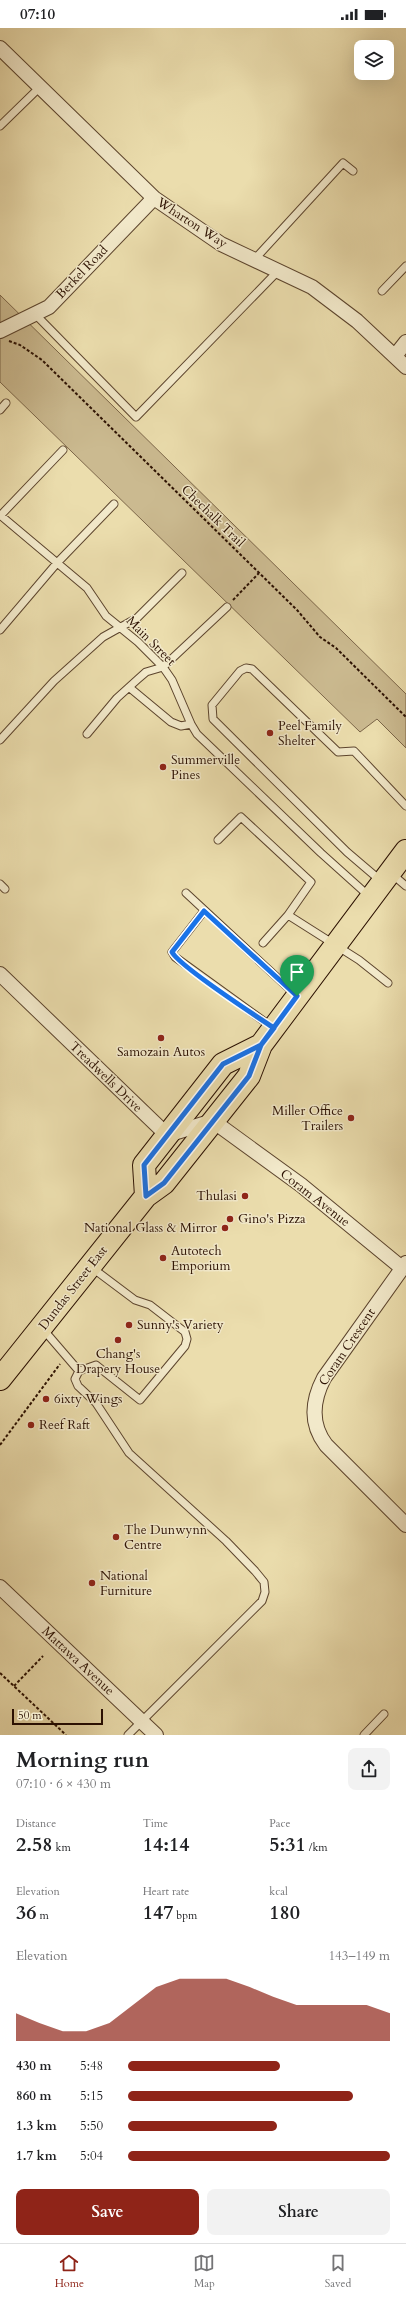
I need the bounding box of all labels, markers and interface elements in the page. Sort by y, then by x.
text: 07:10 [20,4,55,24]
map controls [354,40,394,80]
button: layers [354,40,394,80]
street label: Wharton Way [152,193,231,253]
street label: Berkel Road [52,241,112,303]
street label: Chechalk Trail [177,481,249,552]
street label: Main Street [122,612,180,670]
place label: Peel Family Shelter [278,717,342,750]
marker: Peel Family Shelter [265,728,275,738]
place label: Summerville Pines [171,751,240,784]
marker: Summerville Pines [158,762,168,772]
pin [280,955,314,996]
icon: arrive [286,961,308,983]
marker: Samozain Autos [156,1033,166,1043]
street label: Treadwells Drive [66,1038,146,1117]
place label: Samozain Autos [117,1043,205,1061]
place label: Miller Office Trailers [272,1102,343,1135]
marker: Miller Office Trailers [346,1113,356,1123]
street label: Coram Avenue [276,1165,354,1231]
place label: Thulasi [196,1187,237,1205]
marker: Thulasi [240,1191,250,1201]
place label: Gino's Pizza [238,1210,306,1228]
marker: Gino's Pizza [225,1214,235,1224]
place label: National Glass & Mirror [84,1219,217,1237]
marker: National Glass & Mirror [220,1223,230,1233]
street label: Dundas Street East [34,1242,112,1334]
place label: Autotech Emporium [171,1242,231,1275]
marker: Autotech Emporium [158,1253,168,1263]
street label: Coram Crescent [314,1305,380,1389]
place label: Sunny's Variety [137,1316,224,1334]
marker: Sunny's Variety [124,1320,134,1330]
marker: Chang's Drapery House [113,1335,123,1345]
place label: Chang's Drapery House [76,1345,160,1378]
place label: 6ixty Wings [54,1390,122,1408]
marker: 6ixty Wings [41,1394,51,1404]
place label: Reef Raft [39,1416,90,1434]
marker: Reef Raft [26,1420,36,1430]
place label: The Dunwynn Centre [124,1521,208,1554]
marker: The Dunwynn Centre [111,1532,121,1542]
place label: National Furniture [100,1567,152,1600]
marker: National Furniture [87,1578,97,1588]
street label: Mattawa Avenue [38,1623,118,1699]
scale bar [12,1707,103,1726]
text: 50 m [18,1708,42,1723]
text: Morning run [16,1745,149,1775]
button: share [348,1748,390,1790]
text: 07:10 · 6 × 430 m [16,1775,111,1793]
text: Distance [16,1816,56,1831]
text: Time [143,1816,168,1831]
text: Pace [269,1816,291,1831]
text: 2.58 [16,1831,53,1858]
text: 14:14 [143,1831,189,1858]
text: 5:31 [269,1831,306,1858]
text: km [53,1840,71,1855]
text: /km [306,1840,328,1855]
text: Elevation [16,1884,60,1899]
text: Heart rate [143,1884,189,1899]
text: kcal [269,1884,288,1899]
text: 36 [16,1899,37,1926]
text: 147 [143,1899,173,1926]
text: 180 [269,1899,300,1926]
text: m [37,1908,49,1923]
text: bpm [173,1908,197,1923]
text: Elevation [16,1947,68,1965]
text: 143–149 m [328,1947,390,1965]
text: 430 m [16,2057,51,2075]
text: 5:48 [80,2057,103,2075]
text: 860 m [16,2087,51,2105]
text: 5:15 [80,2087,103,2105]
text: 1.3 km [16,2117,57,2135]
text: 5:50 [80,2117,103,2135]
text: 1.7 km [16,2147,57,2165]
text: 5:04 [80,2147,103,2165]
button: Save [16,2189,199,2235]
button: Share [207,2189,390,2235]
tab: Home [55,2252,84,2291]
tab: Map [193,2252,215,2291]
tab: Saved [325,2252,351,2291]

